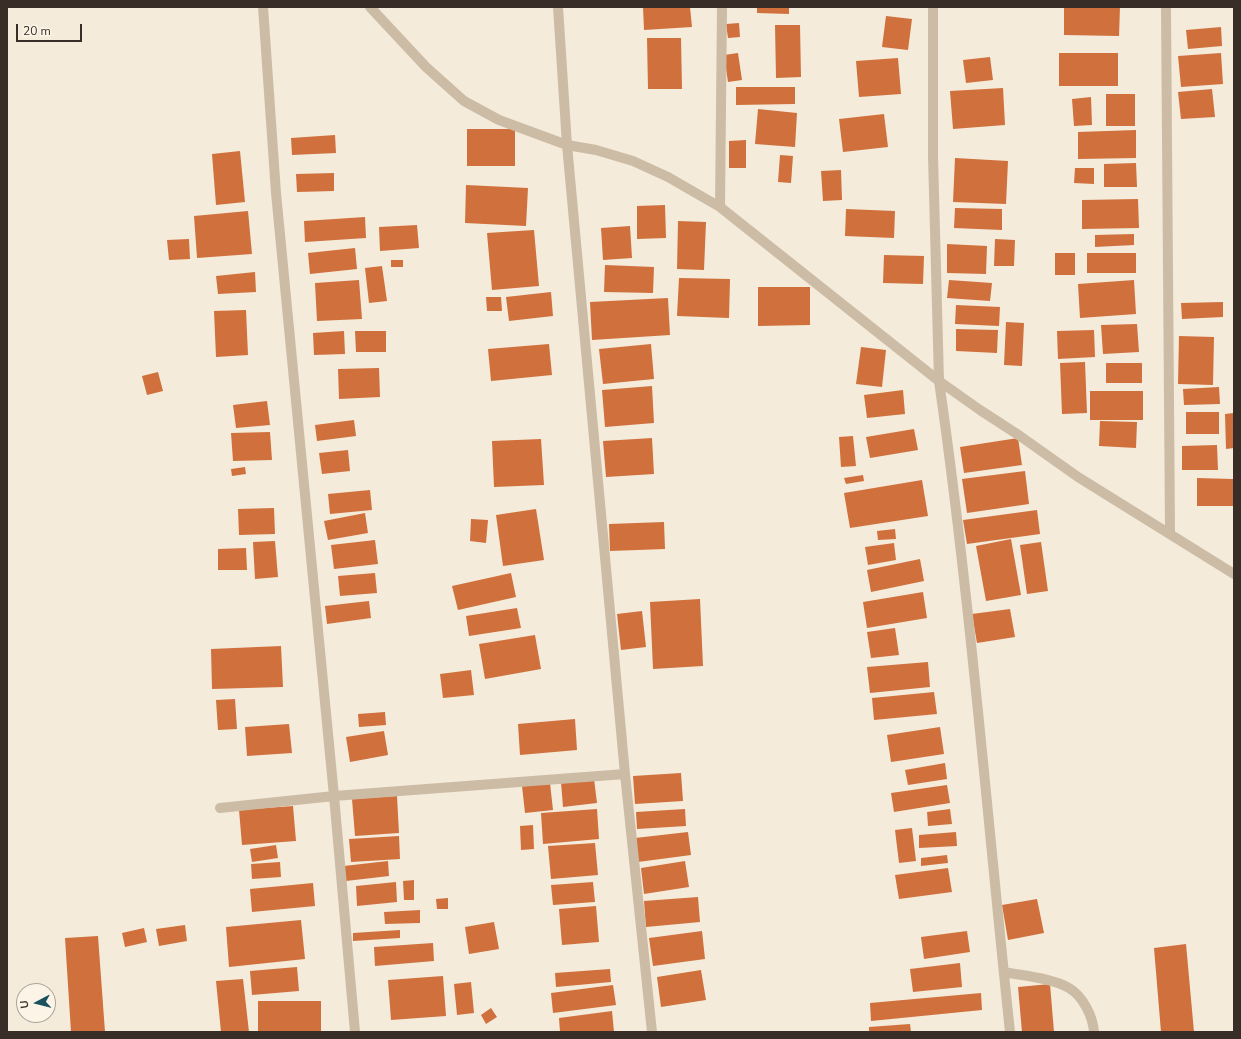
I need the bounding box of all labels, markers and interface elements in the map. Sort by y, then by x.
scale bar [18,16,84,42]
text: 20 m [23,23,51,39]
north arrow [16,983,56,1023]
text: U [17,999,33,1009]

